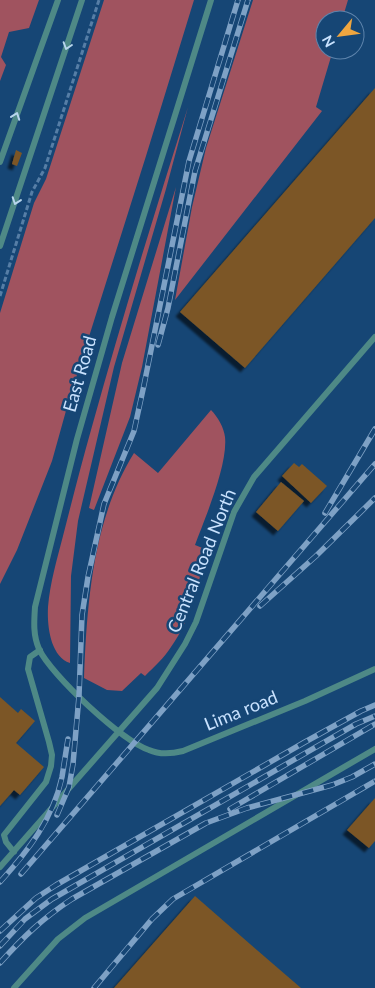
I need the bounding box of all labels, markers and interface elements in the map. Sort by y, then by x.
north arrow [315,10,365,60]
text: N [318,33,338,50]
one-way arrow [63,42,73,50]
one-way arrow [10,112,20,121]
one-way arrow [12,196,22,204]
street label: East Road [58,333,100,414]
street label: Central Road North [162,485,240,636]
street label: Lima road [201,685,281,735]

